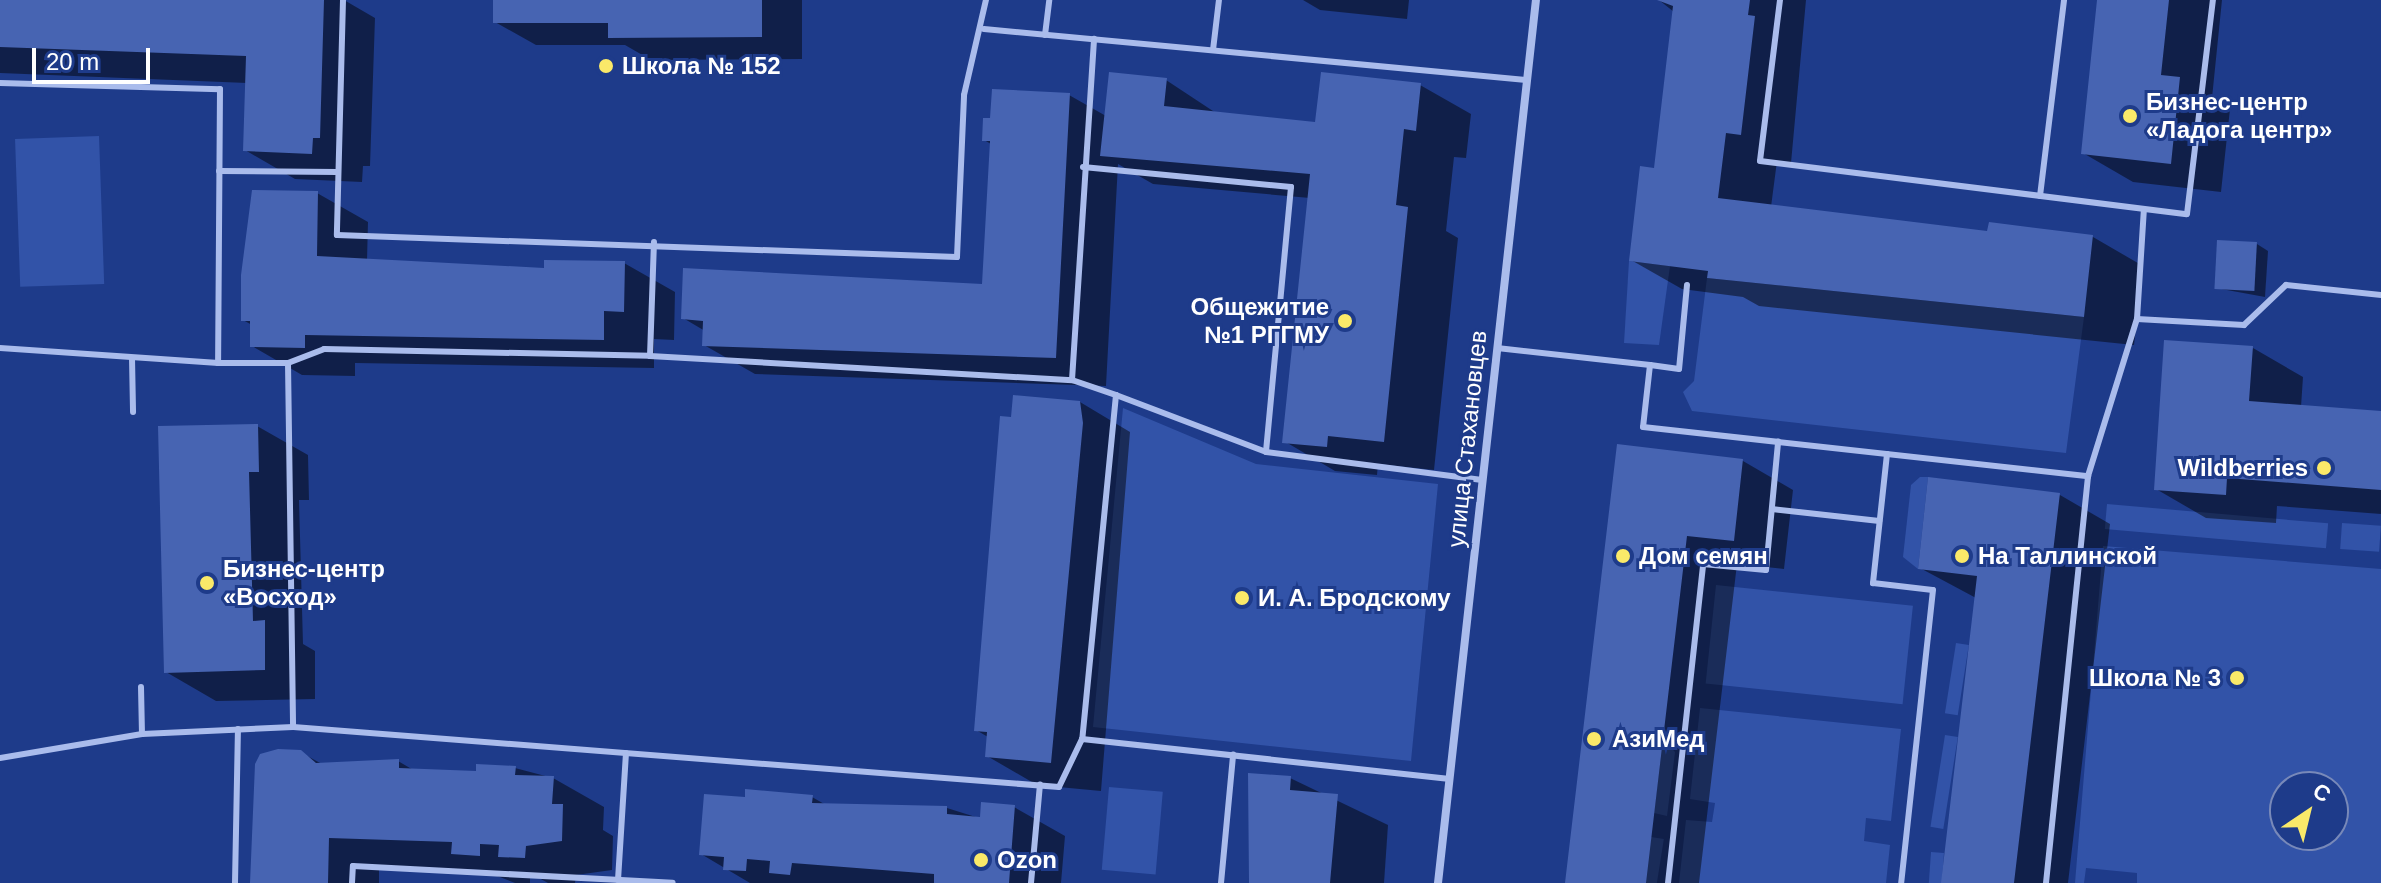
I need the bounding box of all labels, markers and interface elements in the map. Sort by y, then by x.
scale bar [36,32,154,82]
text: 20 m [46,48,99,75]
place label: Школа № 152 [622,52,781,80]
marker: Школа № 152 [597,57,615,75]
place label: Бизнес-центр «Ладога центр» [2146,88,2332,144]
marker: Бизнес-центр «Ладога центр» [2121,107,2139,125]
place label: Общежитие №1 РГГМУ [1191,293,1329,349]
marker: Общежитие №1 РГГМУ [1336,312,1354,330]
street label: улица Стахановцев [1441,329,1493,549]
place label: Wildberries [2178,454,2308,482]
marker: Wildberries [2315,459,2333,477]
place label: Дом семян [1639,542,1768,570]
place label: На Таллинской [1978,542,2157,570]
marker: Дом семян [1614,547,1632,565]
marker: На Таллинской [1953,547,1971,565]
place label: Бизнес-центр «Восход» [223,555,385,611]
marker: Бизнес-центр «Восход» [198,574,216,592]
place label: И. А. Бродскому [1258,584,1451,612]
marker: И. А. Бродскому [1233,589,1251,607]
place label: Школа № 3 [2089,664,2221,692]
marker: Школа № 3 [2228,669,2246,687]
place label: АзиМед [1612,725,1705,753]
marker: АзиМед [1583,728,1605,750]
north arrow [2269,771,2349,851]
text: С [2308,778,2336,807]
place label: Ozon [997,846,1057,874]
marker: Ozon [972,851,990,869]

